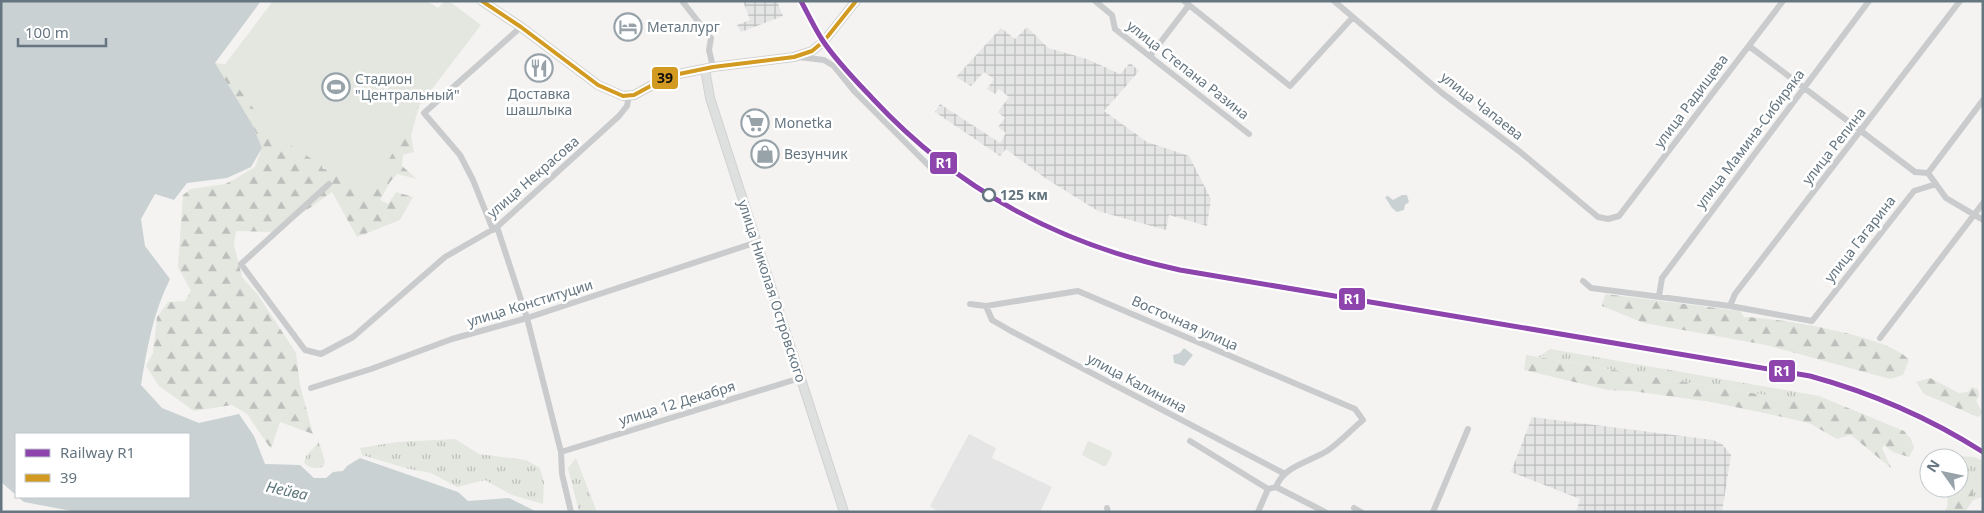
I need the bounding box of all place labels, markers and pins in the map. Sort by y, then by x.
hotel icon: Металлург [613,12,643,42]
place label: Металлург [647,17,720,36]
restaurant icon: Доставка шашлыка [524,53,554,83]
place label: Стадион "Центральный" [355,69,460,104]
sports icon: Стадион "Центральный" [321,72,351,102]
place label: Доставка шашлыка [506,84,572,119]
supermarket icon: Monetka [740,108,770,138]
place label: Monetka [774,113,832,132]
shop icon: Везунчик [750,139,780,169]
place label: Везунчик [784,144,848,163]
place label: 125 км [1000,185,1048,204]
marker: 125 км [982,188,996,202]

